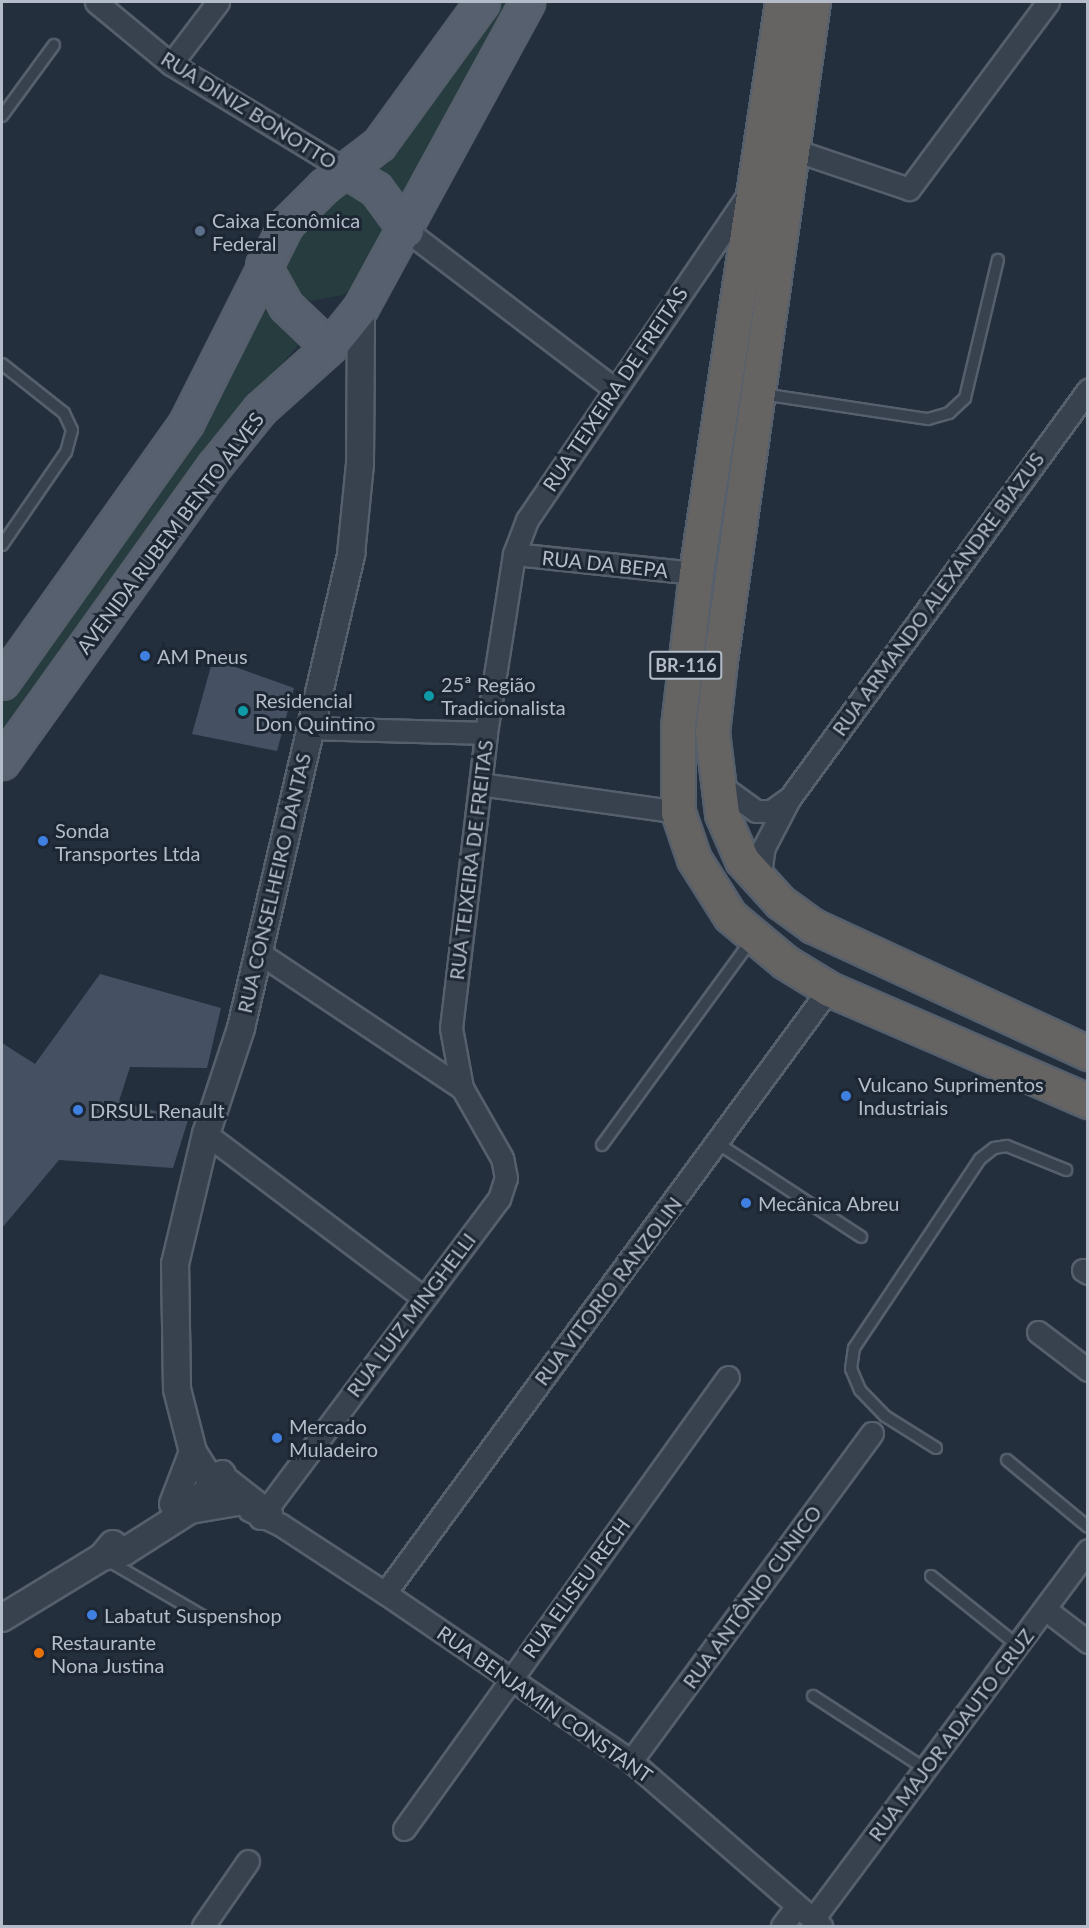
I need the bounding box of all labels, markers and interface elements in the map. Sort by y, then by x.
street label: RUA DINIZ BONOTTO [157,46,341,174]
place label: Caixa Econômica Federal [212,208,360,255]
marker: Caixa Econômica Federal [193,224,207,238]
street label: RUA TEIXEIRA DE FREITAS [537,281,693,497]
street label: AVENIDA RUBEM BENTO ALVES [71,407,269,659]
street label: RUA ARMANDO ALEXANDRE BIAZUS [826,447,1050,741]
street label: RUA DA BEPA [540,545,670,583]
place label: AM Pneus [157,644,248,668]
marker: AM Pneus [138,649,152,663]
road number: BR-116 [648,650,724,680]
place label: 25ª Região Tradicionalista [441,672,566,719]
place label: Residencial Don Quintino [255,688,375,735]
marker: 25ª Região Tradicionalista [422,689,436,703]
marker: Residencial Don Quintino [236,704,250,718]
street label: RUA TEIXEIRA DE FREITAS [444,738,498,982]
street label: RUA CONSELHEIRO DANTAS [232,750,316,1016]
place label: Sonda Transportes Ltda [55,818,200,865]
marker: Sonda Transportes Ltda [36,834,50,848]
place label: Vulcano Suprimentos Industriais [858,1072,1044,1119]
marker: Vulcano Suprimentos Industriais [839,1089,853,1103]
place label: DRSUL Renault [90,1098,225,1122]
marker: DRSUL Renault [71,1103,85,1117]
street label: RUA VITORIO RANZOLIN [529,1191,687,1391]
place label: Mecânica Abreu [758,1191,900,1215]
marker: Mecânica Abreu [739,1196,753,1210]
street label: RUA LUIZ MINGHELLI [341,1228,481,1402]
place label: Mercado Muladeiro [289,1414,378,1461]
marker: Mercado Muladeiro [270,1431,284,1445]
street label: RUA ANTÔNIO CUNICO [677,1500,827,1694]
street label: RUA ELISEU RECH [517,1513,635,1663]
place label: Labatut Suspenshop [104,1603,282,1627]
marker: Labatut Suspenshop [85,1608,99,1622]
street label: RUA BENJAMIN CONSTANT [433,1620,657,1788]
street label: RUA MAJOR ADAUTO CRUZ [863,1624,1039,1846]
place label: Restaurante Nona Justina [51,1630,165,1677]
marker: Restaurante Nona Justina [32,1646,46,1660]

